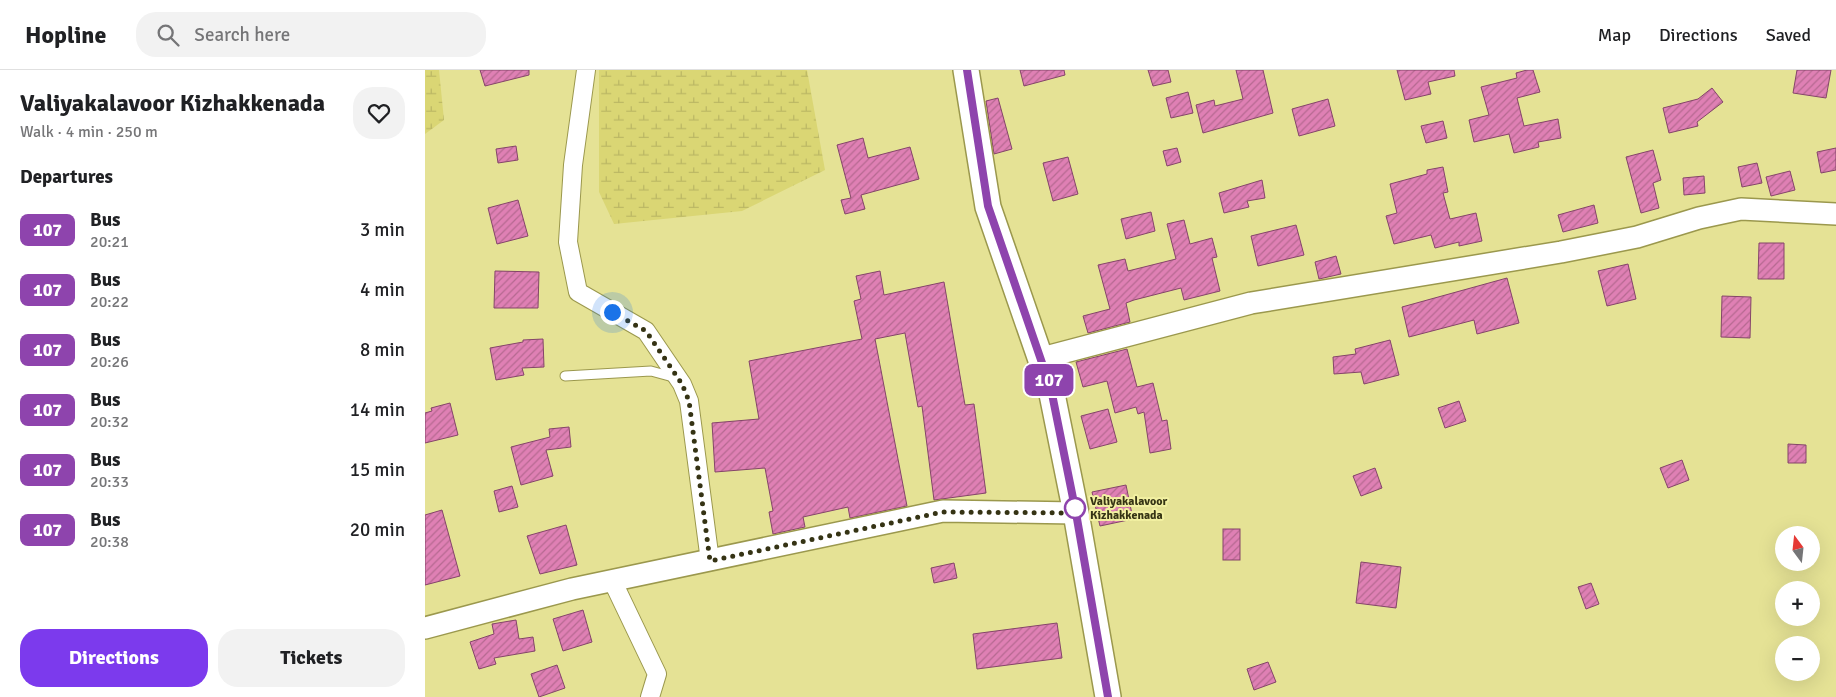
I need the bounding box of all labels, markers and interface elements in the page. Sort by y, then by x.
search box [136,12,486,57]
text: Hopline [25,20,106,50]
icon: search [154,21,182,49]
text: Search here [194,23,290,47]
text: Map [1598,24,1631,46]
text: Directions [1659,24,1738,46]
text: Saved [1766,24,1811,46]
button: heart [353,87,405,139]
text: Valiyakalavoor Kizhakkenada [20,88,325,118]
text: Walk · 4 min · 250 m [20,122,158,142]
text: Departures [20,165,113,189]
text: Bus [90,208,121,232]
text: 3 min [360,218,405,242]
text: 107 [33,219,62,241]
text: 20:21 [90,232,129,252]
text: Bus [90,268,121,292]
text: 4 min [360,278,405,302]
text: 107 [33,279,62,301]
text: 20:22 [90,292,129,312]
your location [600,300,625,325]
text: Bus [90,328,121,352]
text: 8 min [360,338,405,362]
text: 107 [33,339,62,361]
text: 20:26 [90,352,129,372]
line badge: 107 [1020,364,1078,396]
text: 107 [1034,369,1064,391]
text: Bus [90,388,121,412]
text: 14 min [350,398,405,422]
text: 107 [33,399,62,421]
text: 20:32 [90,412,129,432]
text: Bus [90,448,121,472]
text: 15 min [350,458,405,482]
text: 107 [33,459,62,481]
text: 20:33 [90,472,129,492]
place label: Valiyakalavoor Kizhakkenada [1090,494,1167,523]
marker: Valiyakalavoor Kizhakkenada [1064,497,1086,519]
text: Bus [90,508,121,532]
text: 20 min [350,518,405,542]
text: 107 [33,519,62,541]
north arrow [1775,526,1820,571]
map controls [1775,526,1820,681]
text: 20:38 [90,532,129,552]
button: + [1775,581,1820,626]
button: Directions [20,629,208,687]
button: Tickets [218,629,405,687]
button: − [1775,636,1820,681]

